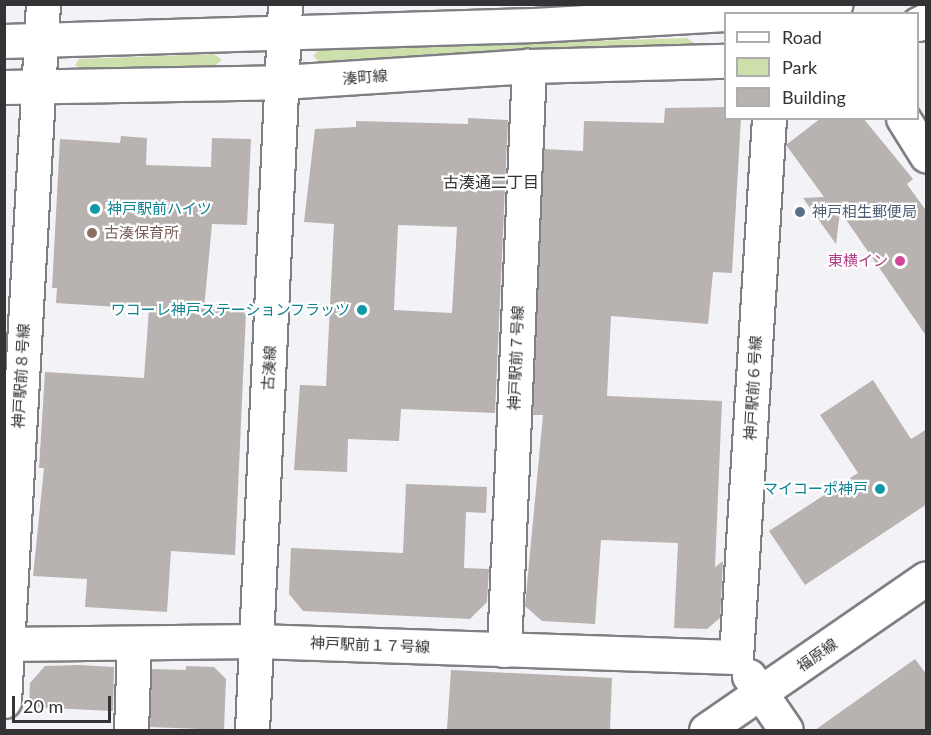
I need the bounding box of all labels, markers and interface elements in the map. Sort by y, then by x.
legend [724,12,919,120]
text: Road [782,26,822,48]
text: Park [782,56,817,78]
street label: 湊町線 [342,66,388,88]
text: Building [782,86,846,108]
district label: 古湊通二丁目 [443,172,539,192]
place label: 神戸駅前ハイツ [107,200,212,218]
marker: 神戸駅前ハイツ [88,202,102,216]
place label: 神戸相生郵便局 [812,203,917,221]
marker: 神戸相生郵便局 [793,205,807,219]
place label: 古湊保育所 [104,224,179,242]
marker: 古湊保育所 [85,226,99,240]
place label: 東横イン [828,252,888,270]
marker: 東横イン [893,254,907,268]
place label: ワコーレ神戸ステーションフラッツ [110,301,350,319]
marker: ワコーレ神戸ステーションフラッツ [355,303,369,317]
street label: 神戸駅前７号線 [505,305,527,411]
street label: 神戸駅前８号線 [9,323,33,429]
street label: 神戸駅前６号線 [741,335,765,441]
street label: 古湊線 [259,345,279,391]
place label: マイコーポ神戸 [763,480,868,498]
marker: マイコーポ神戸 [873,482,887,496]
street label: 神戸駅前１７号線 [310,634,430,656]
street label: 福原線 [793,635,841,675]
scale bar [15,684,114,722]
text: 20 m [23,695,63,717]

